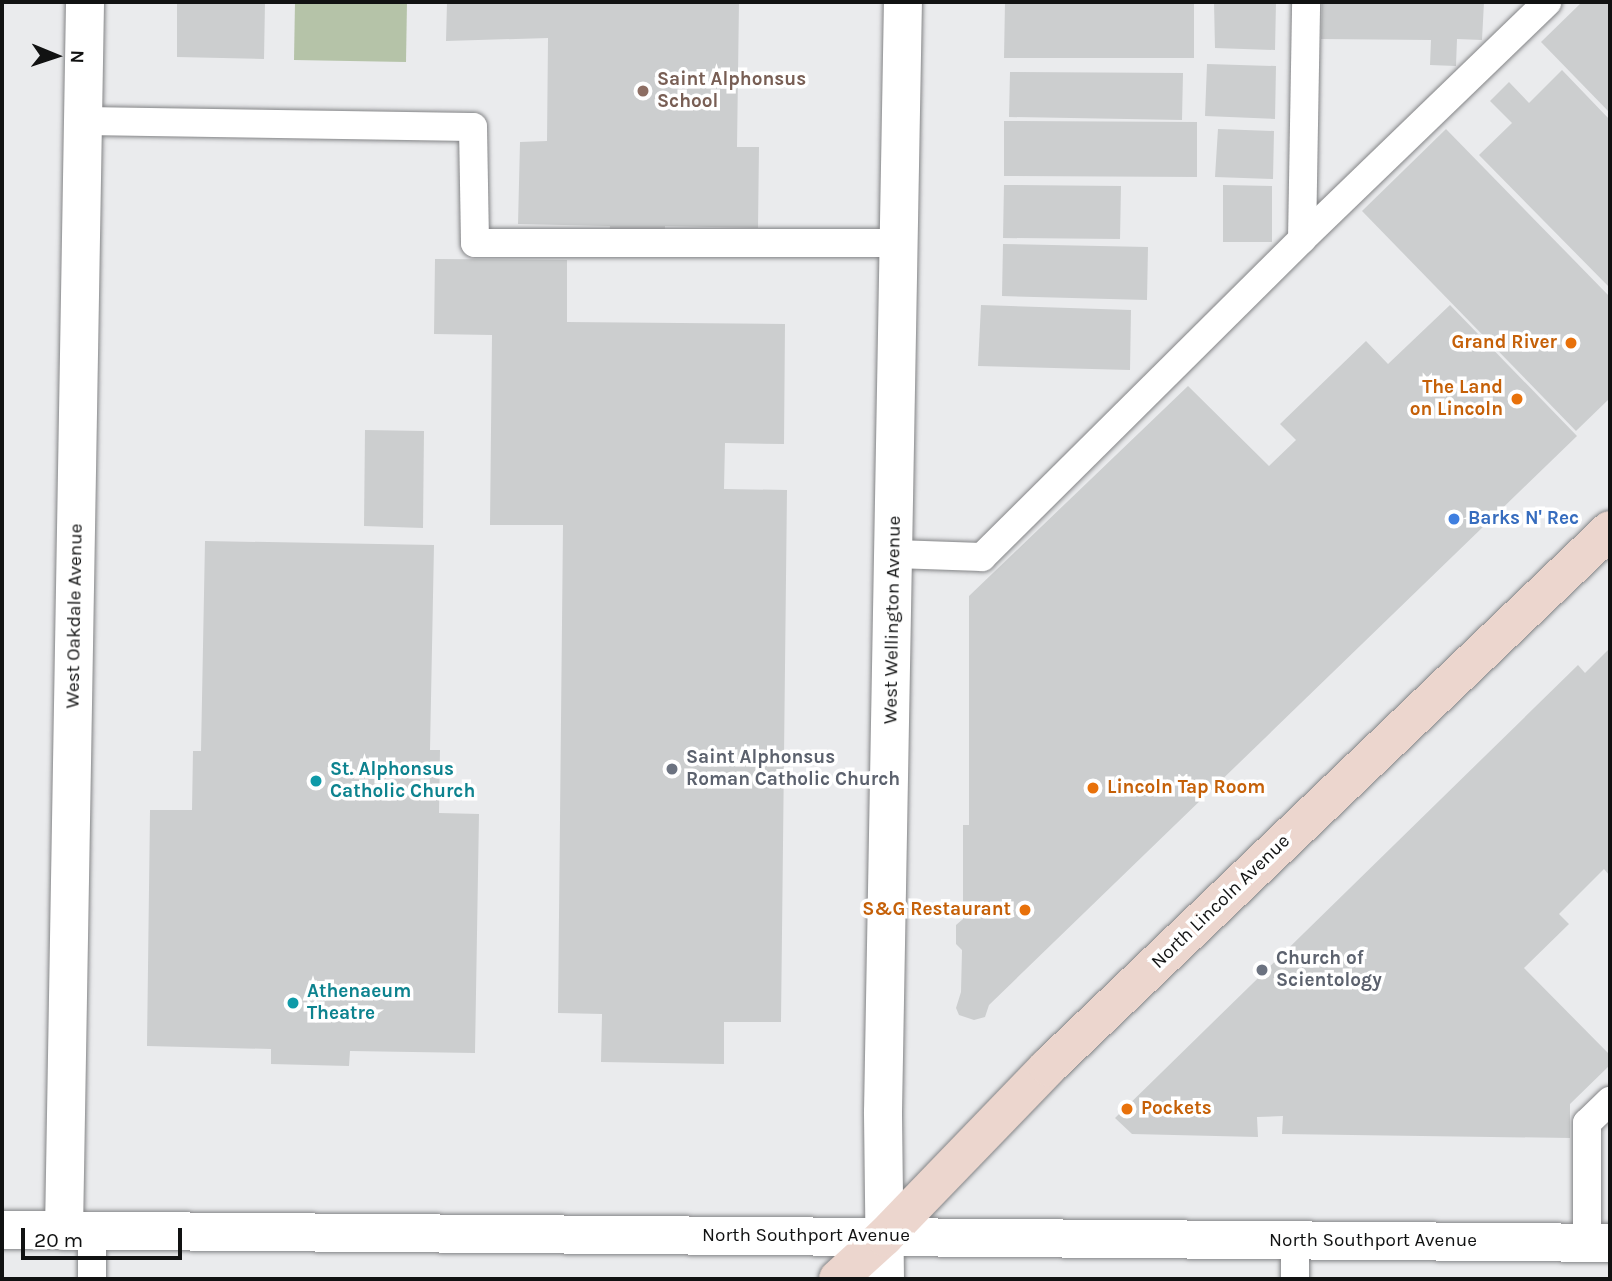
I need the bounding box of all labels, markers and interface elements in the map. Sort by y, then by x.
north arrow [21,21,91,91]
text: N [66,50,88,64]
place label: Saint Alphonsus School [657,69,806,113]
marker: Saint Alphonsus School [635,83,651,99]
place label: Grand River [1451,332,1557,354]
marker: Grand River [1563,335,1579,351]
place label: The Land on Lincoln [1410,377,1503,421]
marker: The Land on Lincoln [1509,391,1525,407]
place label: Barks N' Rec [1468,508,1579,530]
marker: Barks N' Rec [1446,511,1462,527]
street label: West Wellington Avenue [880,516,906,724]
street label: West Oakdale Avenue [62,523,88,709]
place label: Saint Alphonsus Roman Catholic Church [686,747,900,791]
place label: St. Alphonsus Catholic Church [330,759,475,803]
marker: Saint Alphonsus Roman Catholic Church [664,761,680,777]
marker: St. Alphonsus Catholic Church [308,773,324,789]
place label: Lincoln Tap Room [1107,777,1265,799]
marker: Lincoln Tap Room [1085,780,1101,796]
street label: North Lincoln Avenue [1147,830,1295,974]
place label: S&G Restaurant [862,899,1011,921]
marker: S&G Restaurant [1017,902,1033,918]
place label: Church of Scientology [1276,948,1382,992]
marker: Church of Scientology [1254,962,1270,978]
place label: Athenaeum Theatre [307,981,411,1025]
marker: Athenaeum Theatre [285,995,301,1011]
place label: Pockets [1141,1098,1212,1120]
marker: Pockets [1119,1101,1135,1117]
scale bar [24,1214,186,1258]
street label: North Southport Avenue [702,1225,910,1247]
text: 20 m [34,1228,83,1252]
street label: North Southport Avenue [1269,1230,1477,1252]

